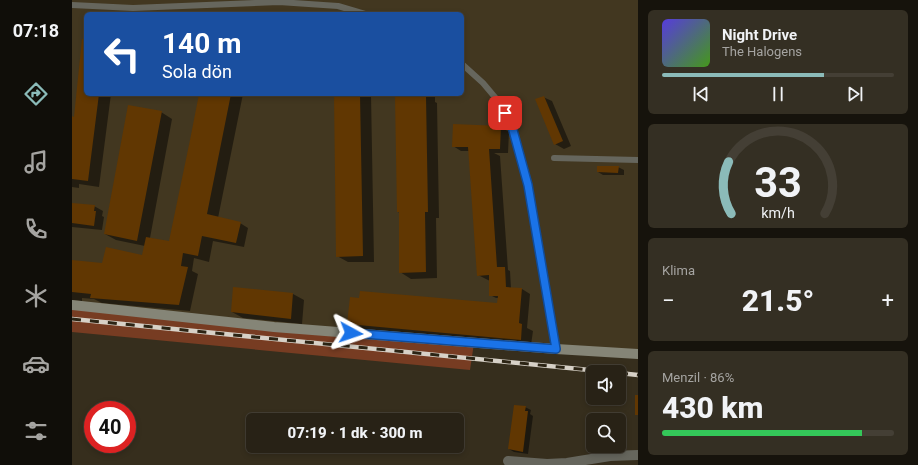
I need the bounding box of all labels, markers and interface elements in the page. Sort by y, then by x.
text: 07:18 [13,20,59,41]
text: Night Drive [722,26,797,44]
text: 140 m [162,27,241,60]
icon: left [96,28,148,80]
text: The Halogens [722,44,802,59]
text: Sola dön [162,61,232,82]
icon: directions [22,80,50,108]
icon: previous [690,83,712,105]
icon: pause [767,83,789,105]
icon: next [844,83,866,105]
pin [488,96,522,130]
icon: arrive [494,102,516,124]
icon: music [22,148,50,176]
text: 33 [754,157,802,206]
text: km/h [761,204,795,220]
icon: phone [22,215,50,243]
text: Klima [662,263,695,278]
icon: climate [22,282,50,310]
text: 21.5° [742,283,814,318]
text: − [662,288,675,313]
text: + [882,288,894,313]
position arrow [330,312,372,354]
icon: car [22,350,50,378]
map controls [586,365,626,453]
button: sound [586,365,626,405]
text: Menzil · 86% [662,370,734,385]
text: 430 km [662,390,764,425]
speed limit sign: 40 [84,401,136,453]
button: search [586,413,626,453]
icon: filters [22,417,50,445]
text: 07:19 · 1 dk · 300 m [288,424,422,442]

